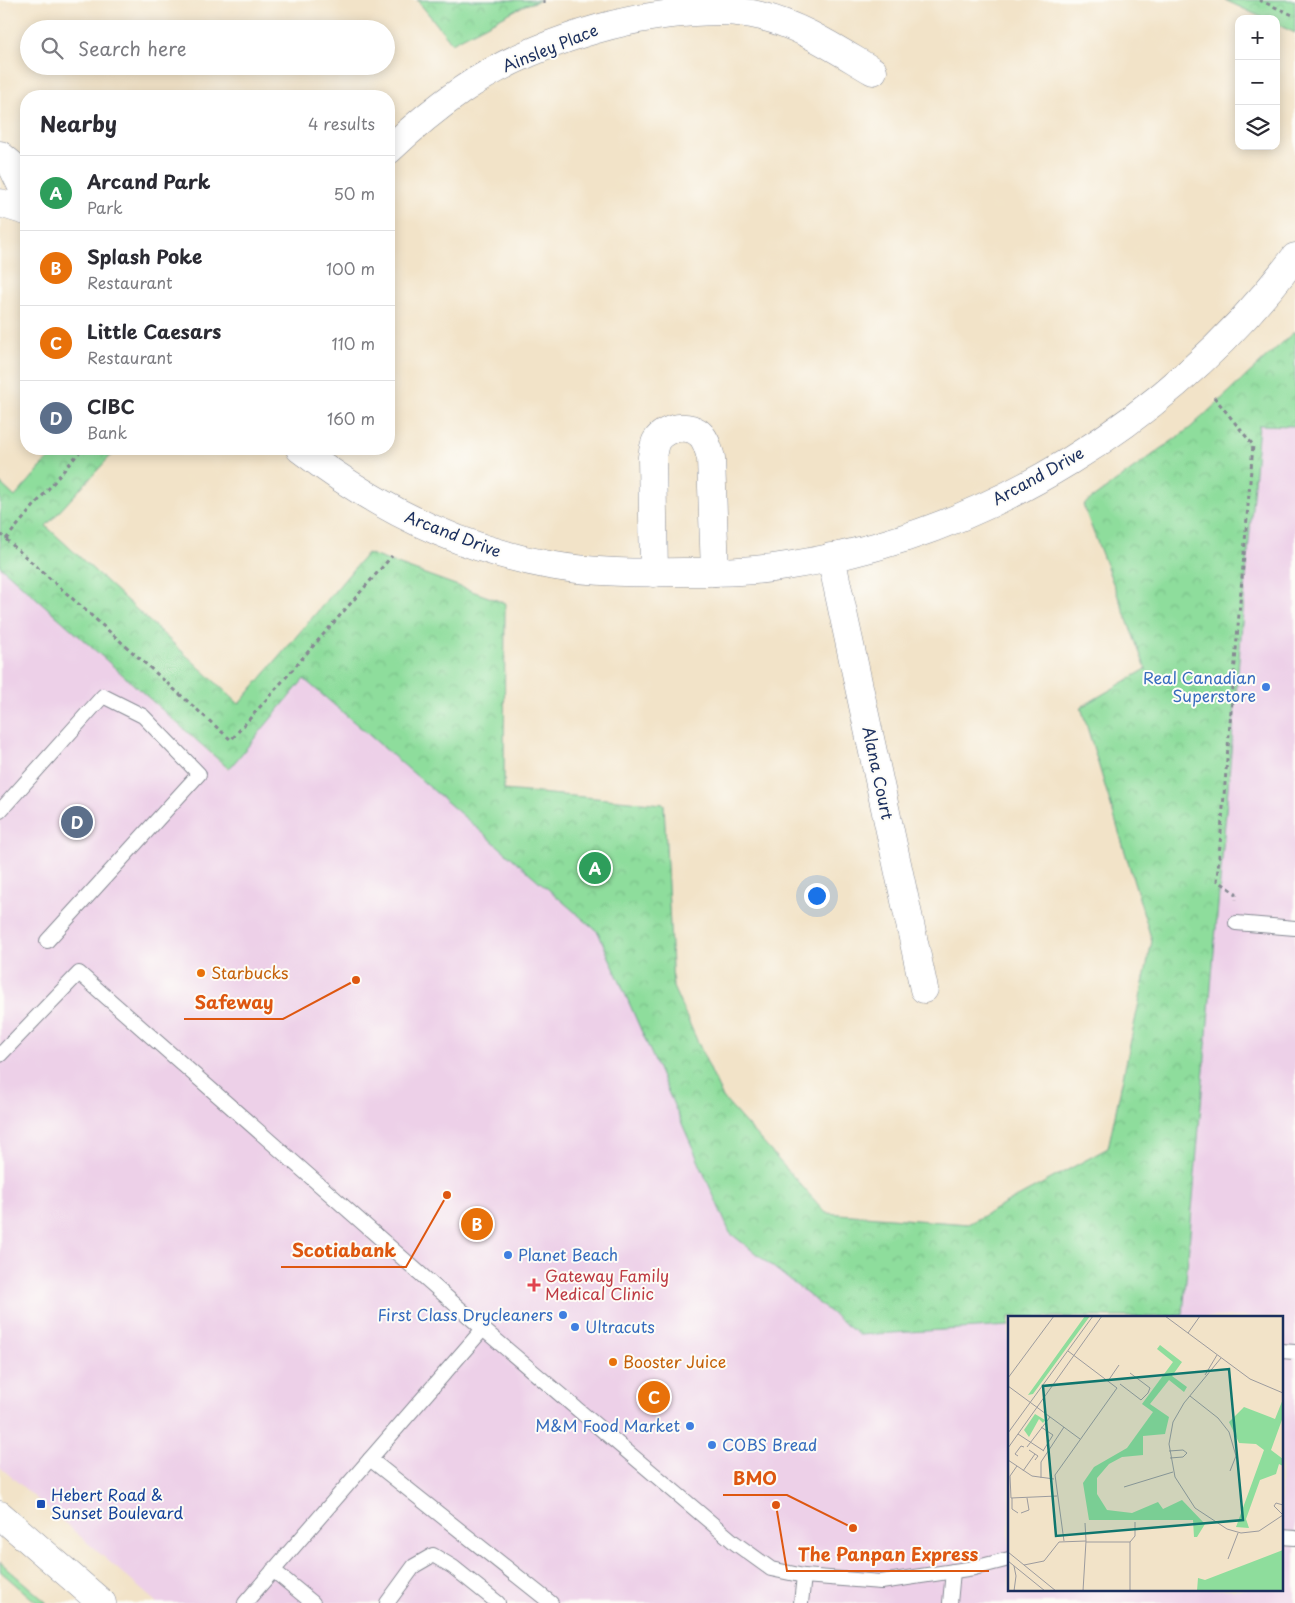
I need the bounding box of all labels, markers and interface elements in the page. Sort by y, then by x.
map controls [1235,15,1280,150]
button: + [1235,15,1280,60]
street label: Ainsley Place [498,17,601,77]
search box [20,20,395,75]
icon: search [38,34,66,62]
text: Search here [78,34,187,62]
button: − [1235,60,1280,105]
button: layers [1235,105,1280,150]
text: Nearby [40,107,117,139]
text: 4 results [308,111,375,135]
text: Arcand Park [87,167,210,195]
text: A [50,181,62,205]
text: 50 m [334,181,375,205]
text: Park [87,195,123,219]
text: Splash Poke [87,242,202,270]
text: B [51,256,61,280]
text: 100 m [326,256,375,280]
text: Restaurant [87,270,173,294]
text: Little Caesars [87,317,221,345]
text: C [50,331,62,355]
text: 110 m [332,331,375,355]
text: Restaurant [87,345,173,369]
text: CIBC [87,392,135,420]
text: D [50,406,62,430]
text: 160 m [327,406,375,430]
text: Bank [87,420,127,444]
street label: Arcand Drive [987,440,1088,510]
street label: Arcand Drive [402,504,505,562]
place label: Real Canadian Superstore [1143,665,1256,707]
marker: Real Canadian Superstore [1260,681,1272,693]
street label: Alana Court [857,724,901,822]
pin: D [61,803,93,841]
pin: A [579,849,611,887]
your location [804,883,830,909]
place label: Starbucks [211,960,289,984]
marker: Starbucks [195,967,207,979]
callout: Safeway [184,986,283,1019]
text: Safeway [195,988,273,1015]
pin: B [461,1205,493,1243]
callout: Scotiabank [281,1234,406,1267]
text: Scotiabank [292,1236,396,1263]
place label: Planet Beach [518,1242,618,1266]
marker: Planet Beach [502,1249,514,1261]
place label: Gateway Family Medical Clinic [545,1263,669,1305]
marker: Gateway Family Medical Clinic [527,1278,541,1292]
place label: First Class Drycleaners [377,1302,553,1326]
marker: First Class Drycleaners [557,1309,569,1321]
place label: Ultracuts [585,1314,655,1338]
inset map [1008,1316,1282,1590]
marker: Ultracuts [569,1321,581,1333]
place label: Booster Juice [623,1349,726,1373]
marker: Booster Juice [607,1356,619,1368]
pin: C [638,1378,670,1416]
place label: M&M Food Market [535,1413,680,1437]
marker: M&M Food Market [684,1420,696,1432]
place label: COBS Bread [722,1432,817,1456]
marker: COBS Bread [706,1439,718,1451]
callout: BMO [723,1462,787,1495]
text: BMO [733,1464,777,1491]
place label: Hebert Road & Sunset Boulevard [51,1482,184,1524]
marker: Hebert Road & Sunset Boulevard [35,1498,47,1510]
callout: The Panpan Express [787,1538,989,1571]
text: The Panpan Express [798,1540,978,1567]

